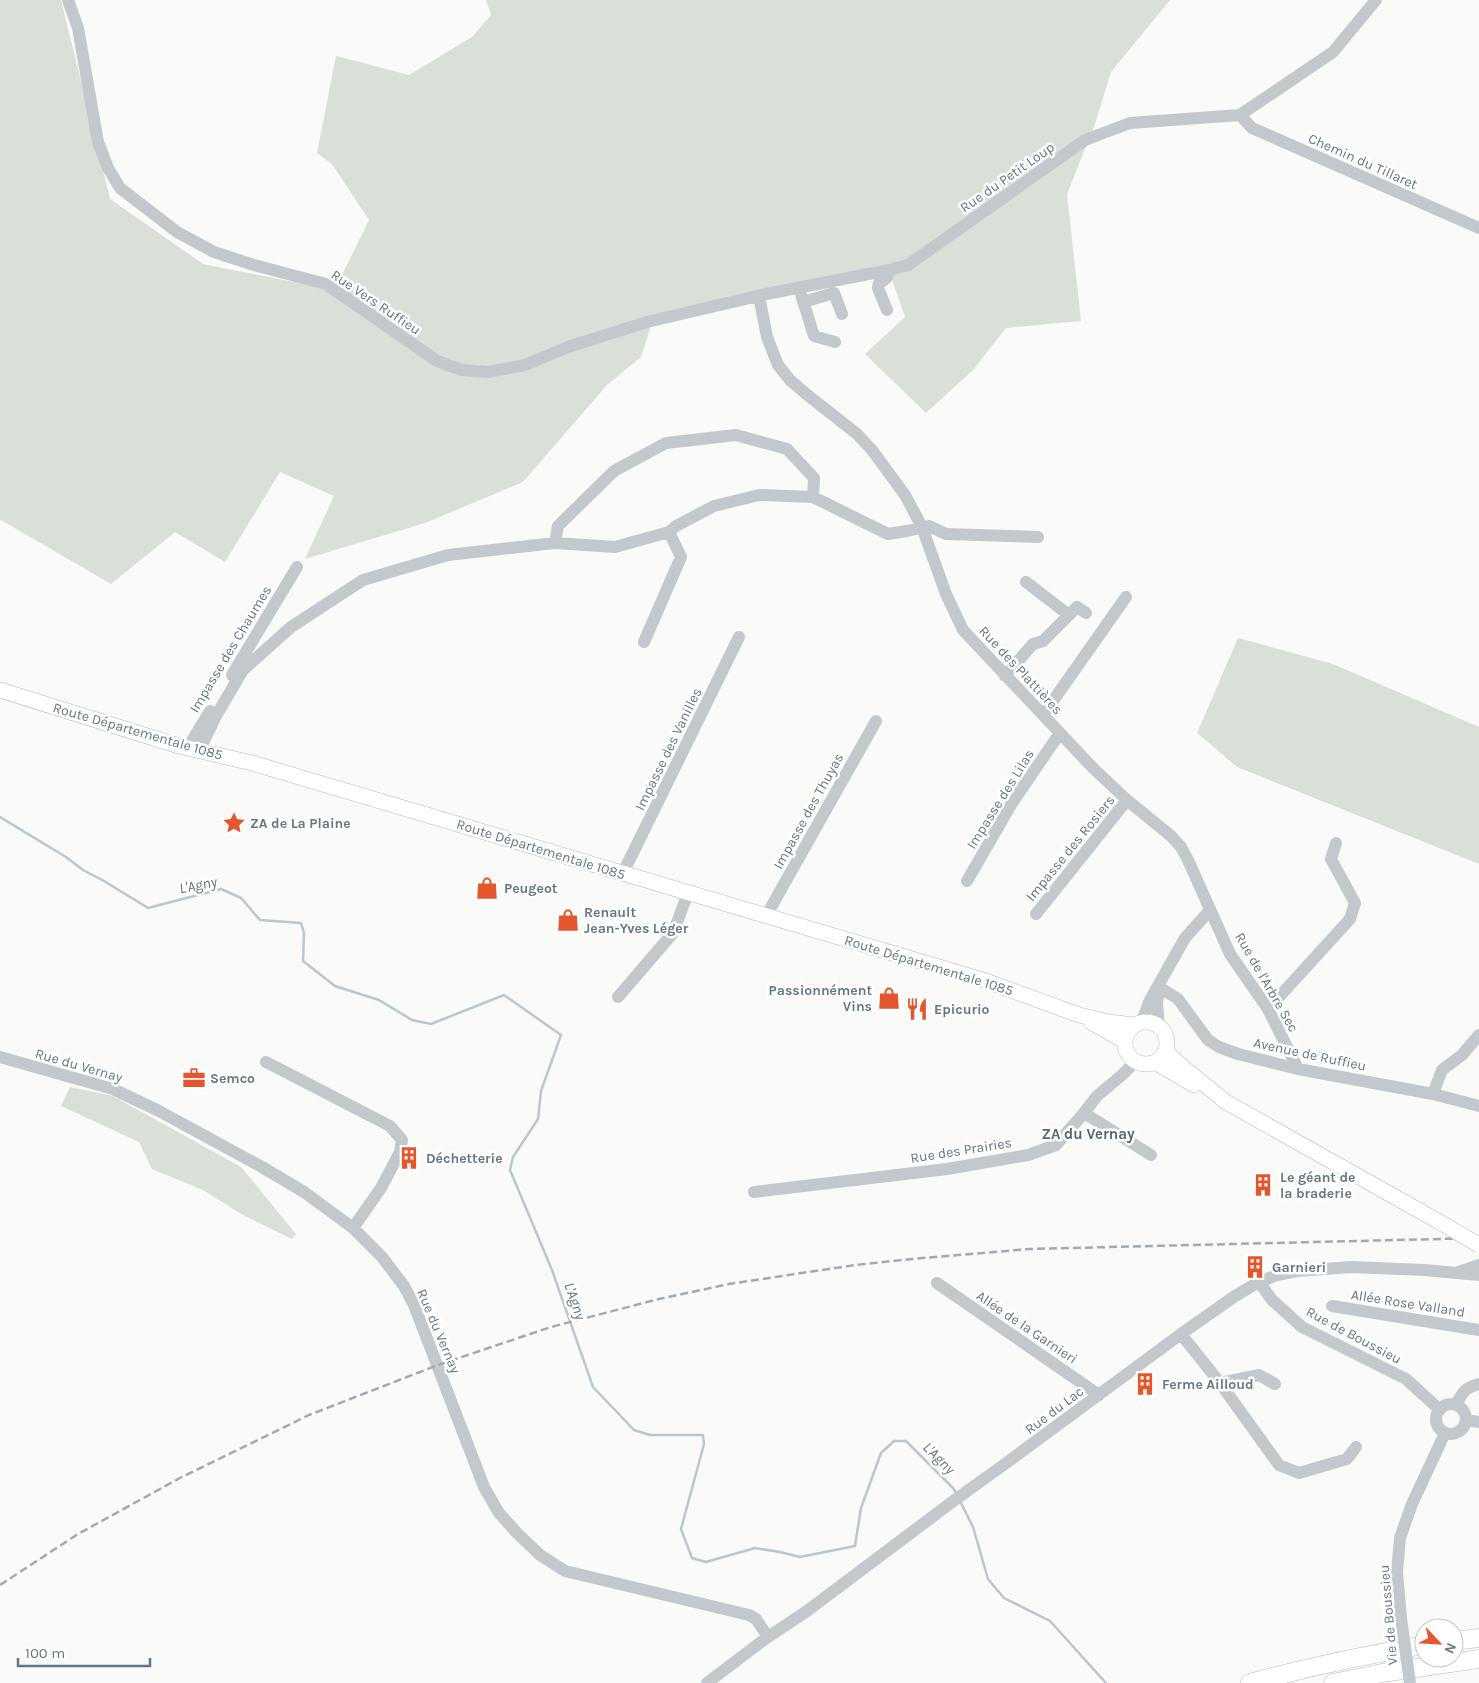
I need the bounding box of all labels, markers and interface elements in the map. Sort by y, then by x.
street label: Chemin du Tillaret [1306,130,1420,193]
street label: Rue du Petit Loup [957,138,1058,216]
street label: Rue Vers Ruffieu [328,266,424,339]
street label: Impasse des Chaumes [186,583,275,716]
street label: Rue des Plattières [975,623,1066,718]
street label: Impasse des Vanilles [631,685,706,813]
street label: Route Départementale 1085 [51,699,225,764]
street label: Impasse des Lilas [963,746,1038,852]
street label: Impasse des Thuyas [770,750,847,872]
street label: Impasse des Rosiers [1022,792,1118,905]
place icon: ZA de La Plaine [221,810,247,836]
place label: ZA de La Plaine [250,815,351,832]
street label: Route Départementale 1085 [454,816,628,883]
water label: L'Agny [178,872,219,897]
shop icon: Peugeot [474,875,500,901]
place label: Peugeot [504,880,558,897]
place label: Renault Jean-Yves Léger [584,904,689,937]
shop icon: Renault Jean-Yves Léger [555,907,581,933]
street label: Rue de l'Arbre Sec [1231,929,1302,1035]
street label: Route Départementale 1085 [842,932,1016,999]
place label: Passionnément Vins [769,982,872,1015]
shop icon: Passionnément Vins [876,985,902,1011]
restaurant icon: Epicurio [904,996,930,1022]
place label: Epicurio [934,1001,990,1018]
street label: Avenue de Ruffieu [1252,1034,1368,1075]
street label: Rue du Vernay [33,1045,125,1086]
office icon: Semco [181,1065,207,1091]
place label: Semco [210,1070,255,1087]
district label: ZA du Vernay [1042,1125,1135,1143]
street label: Rue des Prairies [909,1134,1013,1167]
building icon: Déchetterie [396,1145,422,1171]
place label: Déchetterie [426,1150,503,1167]
place label: Le géant de la braderie [1280,1169,1355,1202]
building icon: Le géant de la braderie [1250,1172,1276,1198]
building icon: Garnieri [1242,1254,1268,1280]
place label: Garnieri [1272,1259,1326,1276]
water label: L'Agny [560,1280,590,1322]
street label: Rue du Vernay [413,1286,464,1376]
street label: Allée Rose Valland [1350,1286,1466,1321]
street label: Allée de la Garnieri [973,1287,1080,1368]
street label: Rue de Boussieu [1303,1303,1404,1368]
building icon: Ferme Ailloud [1132,1371,1158,1397]
place label: Ferme Ailloud [1162,1376,1254,1393]
street label: Rue du Lac [1022,1383,1087,1438]
water label: L'Agny [919,1438,959,1478]
street label: Vie de Boussieu [1376,1564,1401,1666]
north arrow [1414,1618,1464,1668]
scale bar [18,1636,150,1668]
text: N [1441,1640,1460,1656]
text: 100 m [25,1644,65,1662]

